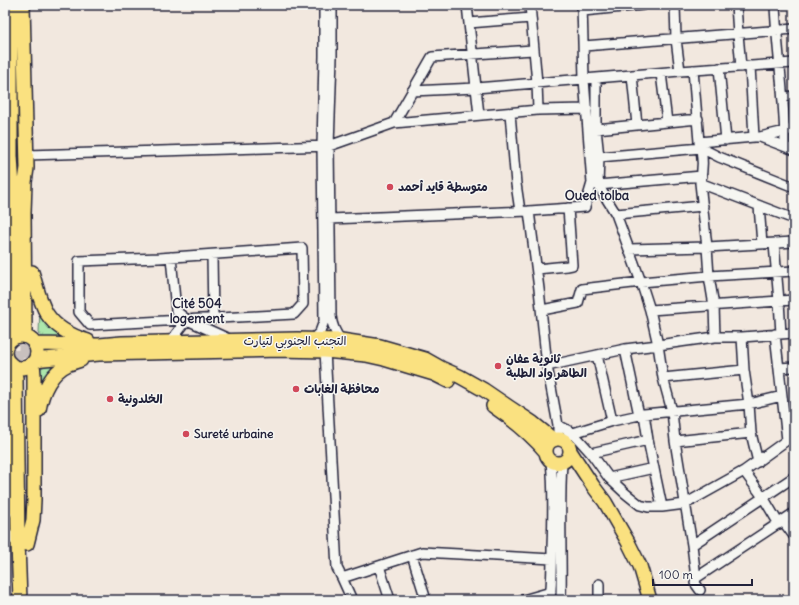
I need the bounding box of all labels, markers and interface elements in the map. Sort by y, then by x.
place label: متوسطة قايد أحمد [398,179,488,195]
marker: متوسطة قايد أحمد [385,182,395,192]
district label: Oued tolba [565,187,630,204]
district label: Cité 504 logement [170,295,225,327]
street label: التجنب الجنوبي لتيارت [244,333,346,352]
place label: ثانوية عفان الطاهر واد الطلبة [506,351,587,380]
marker: ثانوية عفان الطاهر واد الطلبة [493,361,503,371]
place label: محافظة الغابات [304,381,379,396]
marker: محافظة الغابات [291,384,301,394]
place label: الخلدونية [118,391,163,407]
marker: الخلدونية [105,394,115,404]
place label: Sureté urbaine [194,426,274,441]
marker: Sureté urbaine [181,429,191,439]
scale bar [653,561,752,587]
text: 100 m [659,567,693,582]

